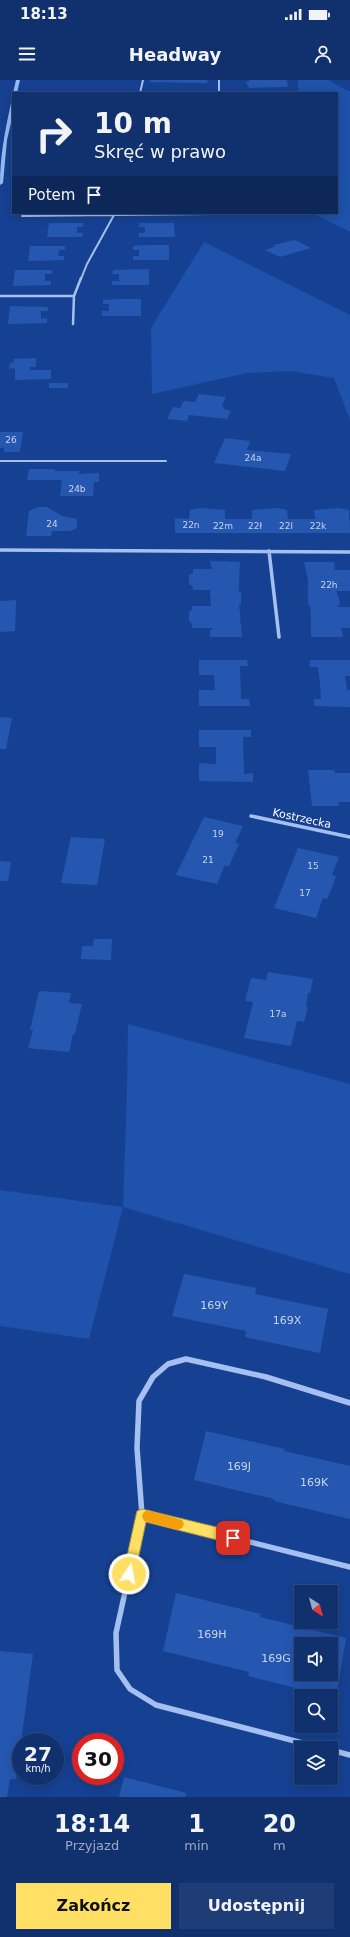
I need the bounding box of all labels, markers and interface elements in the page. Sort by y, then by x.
text: 18:13 [20,5,68,23]
icon: menu [16,43,38,65]
icon: person [312,43,334,65]
text: Headway [129,44,221,65]
text: 10 m [94,107,172,140]
icon: right [28,108,80,160]
text: Skręć w prawo [94,141,226,162]
icon: arrive [83,184,105,206]
text: Potem [28,186,75,204]
house number: 26 [5,435,17,445]
house number: 24a [245,453,261,463]
house number: 24b [68,484,86,494]
house number: 24 [46,519,58,529]
house number: 22n [182,520,200,530]
house number: 22m [213,521,233,531]
house number: 22ł [248,521,262,531]
house number: 22l [279,521,293,531]
house number: 22k [310,521,327,531]
house number: 22h [320,580,338,590]
street label: Kostrzecka [271,806,332,831]
house number: 19 [212,829,224,839]
house number: 21 [202,855,214,865]
house number: 15 [307,861,319,871]
house number: 17 [299,888,311,898]
house number: 17a [270,1009,286,1019]
house number: 169Y [200,1299,228,1312]
house number: 169X [273,1314,302,1327]
house number: 169J [227,1460,251,1473]
house number: 169K [300,1476,329,1489]
pin [216,1521,250,1555]
icon: arrive [222,1527,244,1549]
position arrow [108,1553,150,1595]
north arrow [294,1585,338,1629]
map controls [294,1585,338,1785]
house number: 169H [197,1628,227,1641]
button: sound [294,1637,338,1681]
house number: 169G [261,1652,291,1665]
button: search [294,1689,338,1733]
speed limit sign: 30 [72,1733,124,1785]
button: layers [294,1741,338,1785]
text: 27 [24,1742,52,1766]
text: km/h [25,1763,51,1774]
text: 18:14 [54,1810,130,1838]
text: 1 [188,1810,205,1838]
text: 20 [263,1810,296,1838]
text: Przyjazd [65,1838,119,1853]
text: min [184,1838,209,1853]
text: m [273,1838,286,1853]
button: Zakończ [16,1883,171,1929]
button: Udostępnij [179,1883,334,1929]

